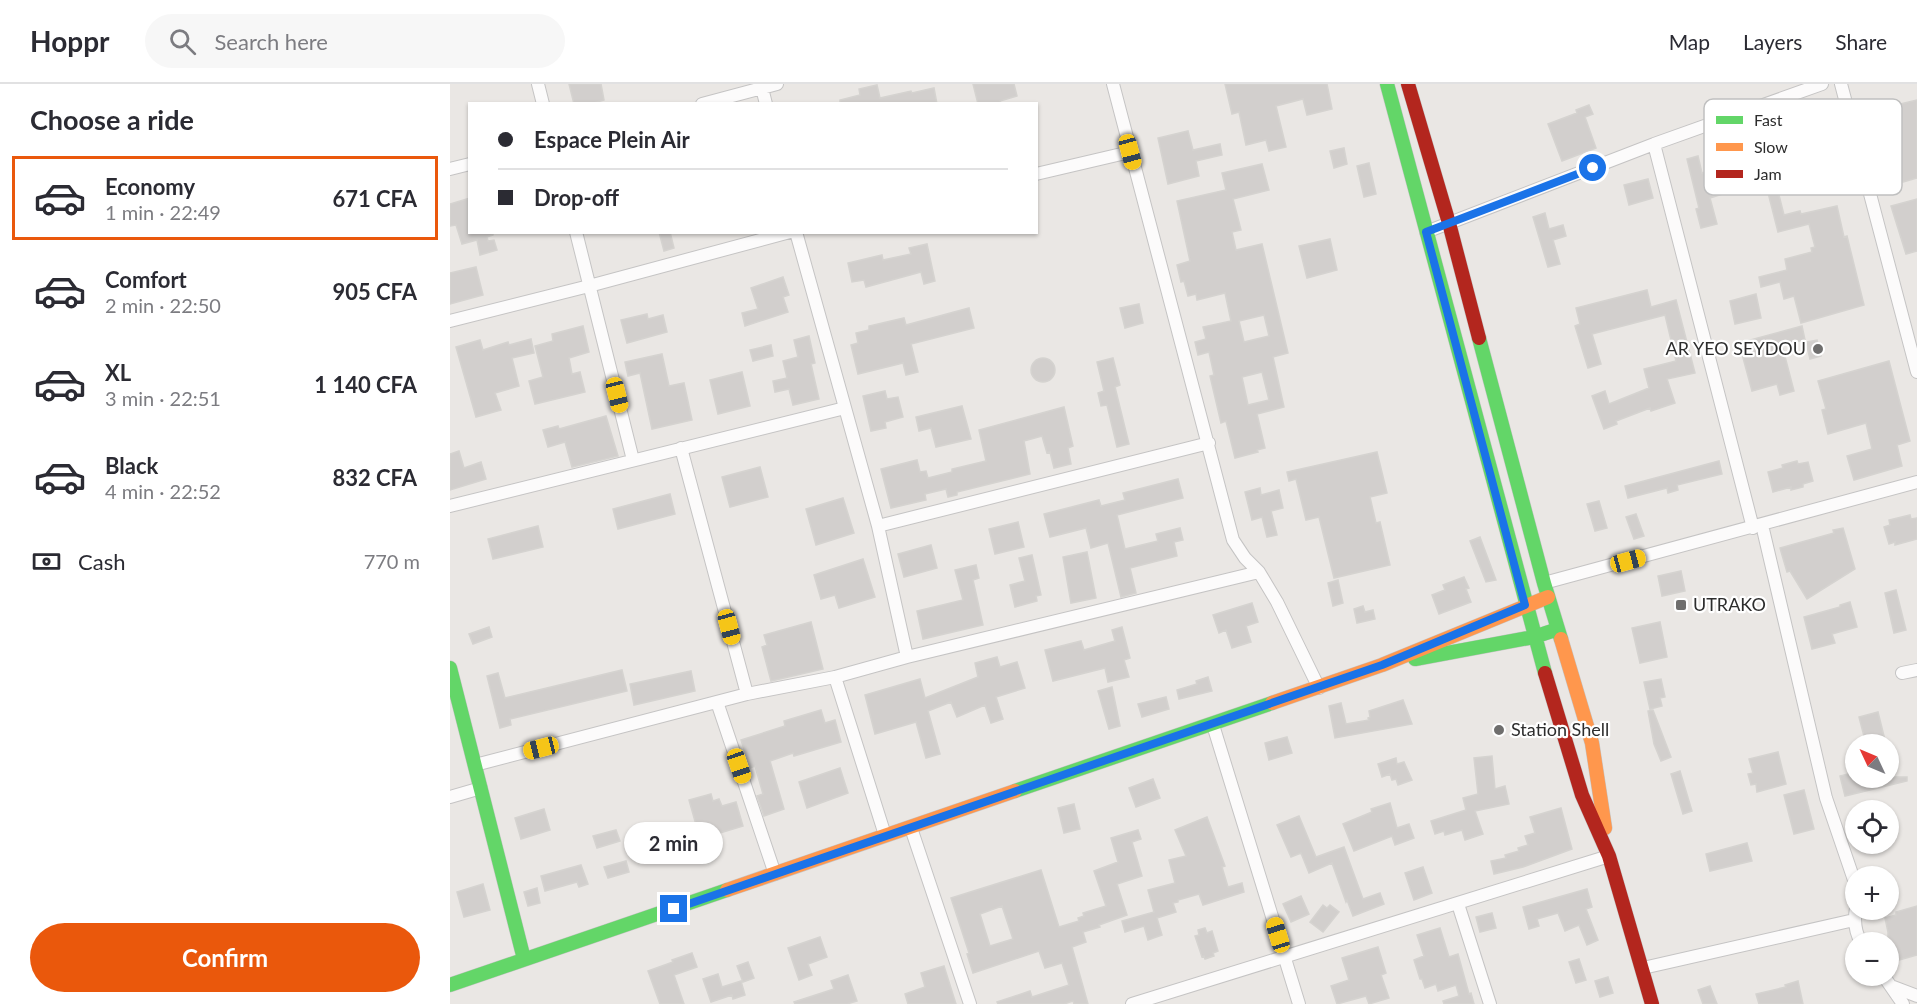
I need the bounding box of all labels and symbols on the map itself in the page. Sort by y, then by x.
legend [1704,99,1902,195]
text: Fast [1754,110,1783,129]
car [1117,132,1143,172]
text: Slow [1754,137,1788,156]
route start [1579,154,1606,181]
text: Jam [1754,164,1782,183]
place label: AR YEO SEYDOU [1666,337,1806,359]
marker: AR YEO SEYDOU [1811,342,1825,356]
car [604,375,630,415]
car [1608,548,1648,574]
place label: UTRAKO [1693,593,1766,615]
marker: UTRAKO [1674,598,1688,612]
car [716,607,742,647]
place label: Station Shell [1511,718,1609,740]
marker: Station Shell [1492,723,1506,737]
north arrow [1845,734,1899,788]
car [521,735,561,761]
car [725,746,753,786]
callout: 2 min [624,822,724,864]
route end [660,895,687,922]
car [1264,915,1292,955]

